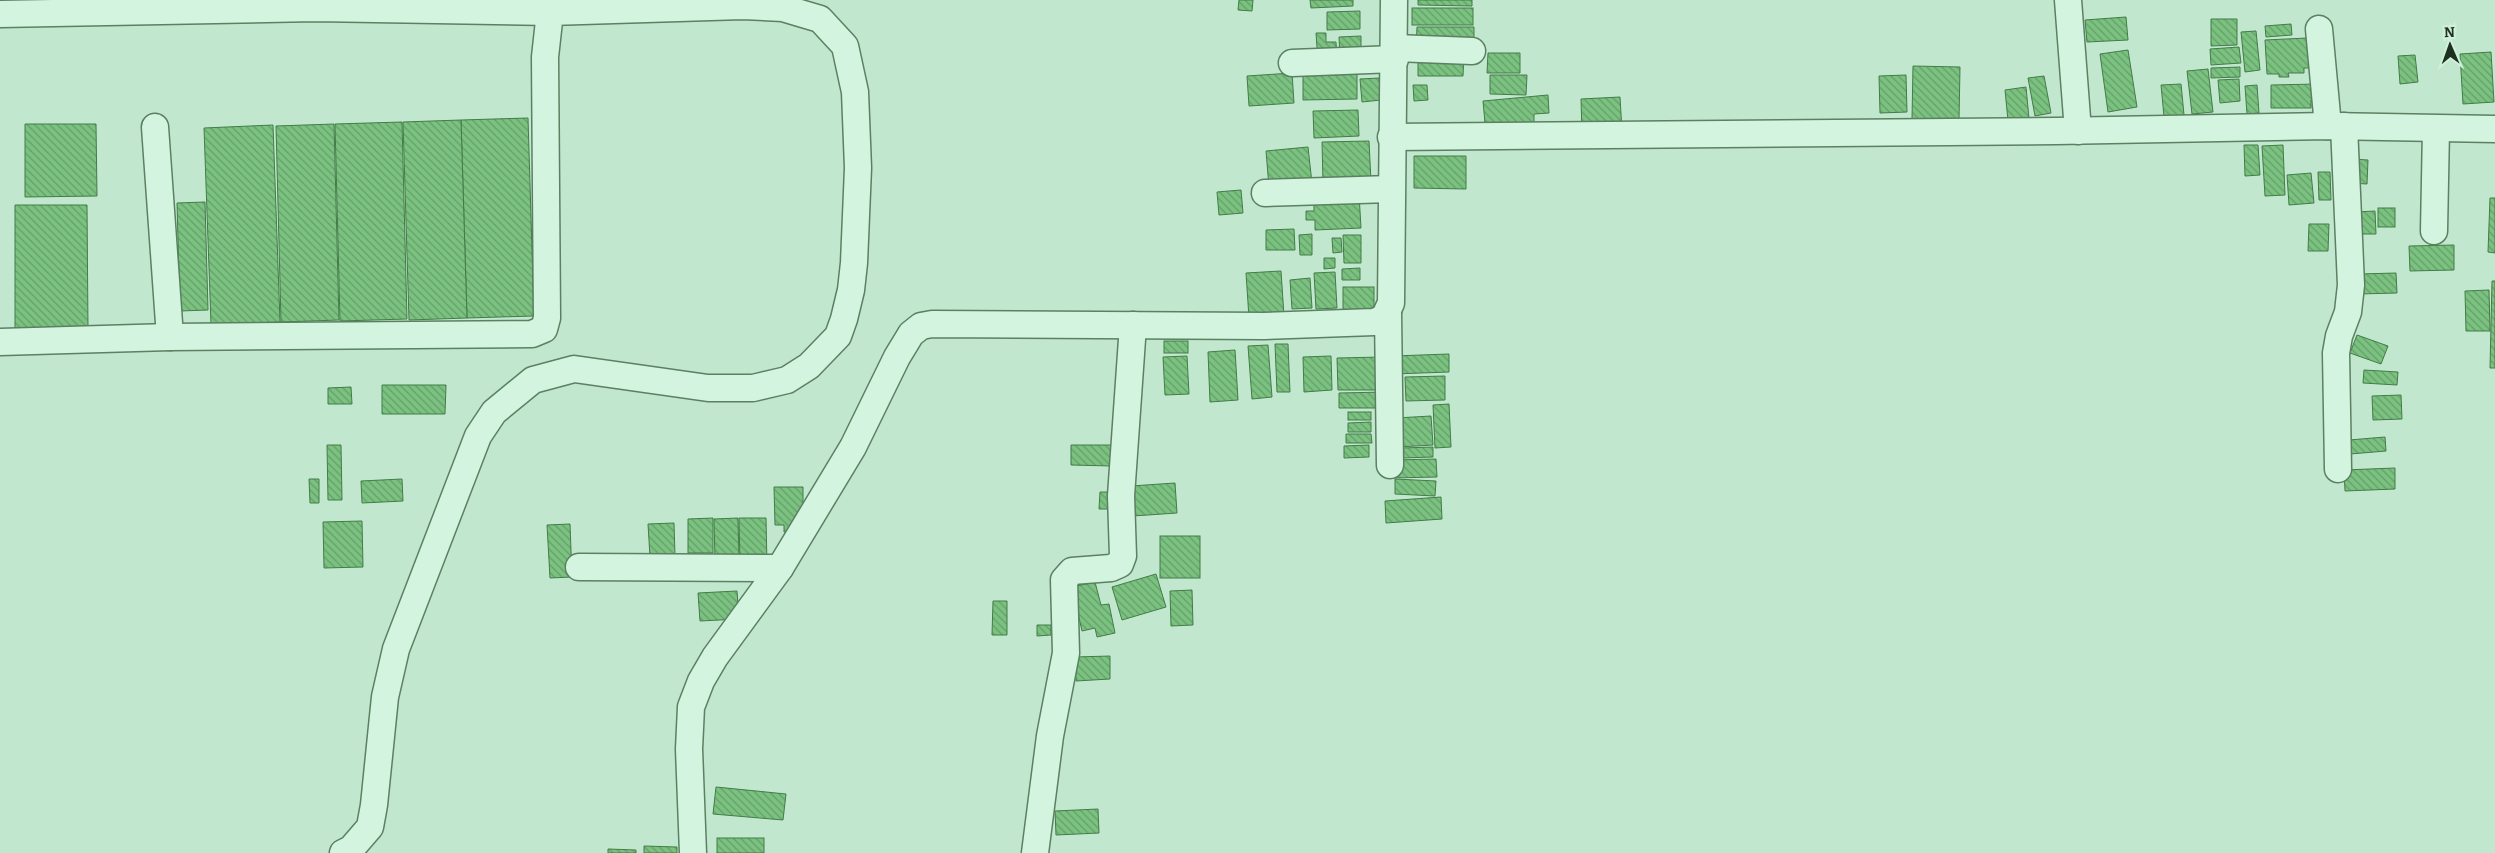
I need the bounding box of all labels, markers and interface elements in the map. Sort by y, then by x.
north arrow [2425,20,2475,70]
text: N [2444,24,2455,41]

